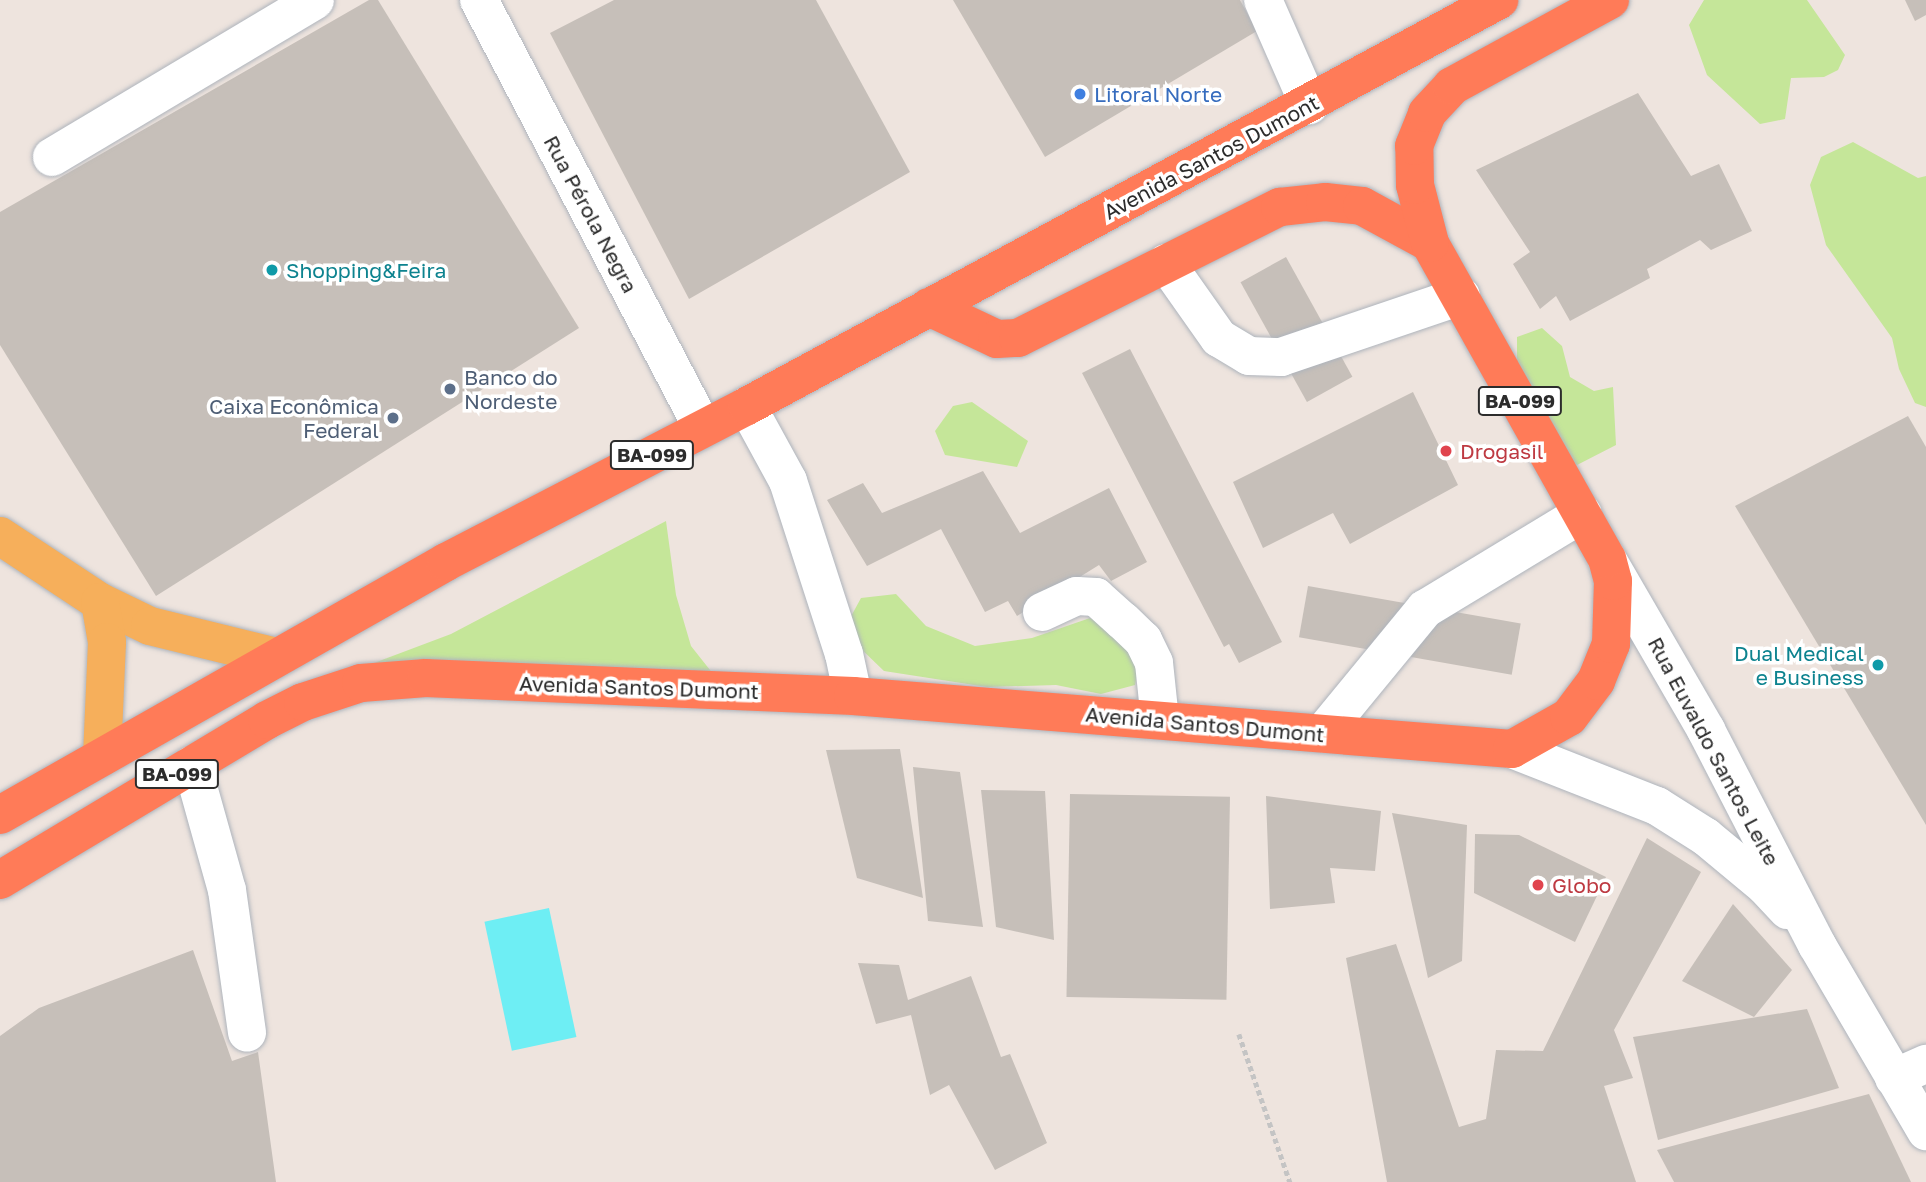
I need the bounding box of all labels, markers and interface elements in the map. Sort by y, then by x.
place label: Litoral Norte [1094,81,1222,107]
marker: Litoral Norte [1072,86,1088,102]
street label: Avenida Santos Dumont [1099,90,1323,224]
street label: Rua Pérola Negra [539,131,643,297]
place label: Shopping&Feira [286,257,446,283]
marker: Shopping&Feira [264,262,280,278]
place label: Banco do Nordeste [464,364,558,414]
marker: Banco do Nordeste [442,381,458,397]
road number: BA-099 [1476,386,1564,416]
place label: Caixa Econômica Federal [209,393,379,443]
marker: Caixa Econômica Federal [385,410,401,426]
place label: Drogasil [1460,438,1544,464]
road number: BA-099 [608,440,696,470]
marker: Drogasil [1438,443,1454,459]
street label: Rua Euvaldo Santos Leite [1643,633,1785,869]
place label: Dual Medical e Business [1734,640,1864,690]
marker: Dual Medical e Business [1870,657,1886,673]
street label: Avenida Santos Dumont [519,670,759,704]
street label: Avenida Santos Dumont [1084,701,1326,747]
road number: BA-099 [133,758,221,790]
place label: Globo [1552,872,1611,898]
marker: Globo [1530,877,1546,893]

